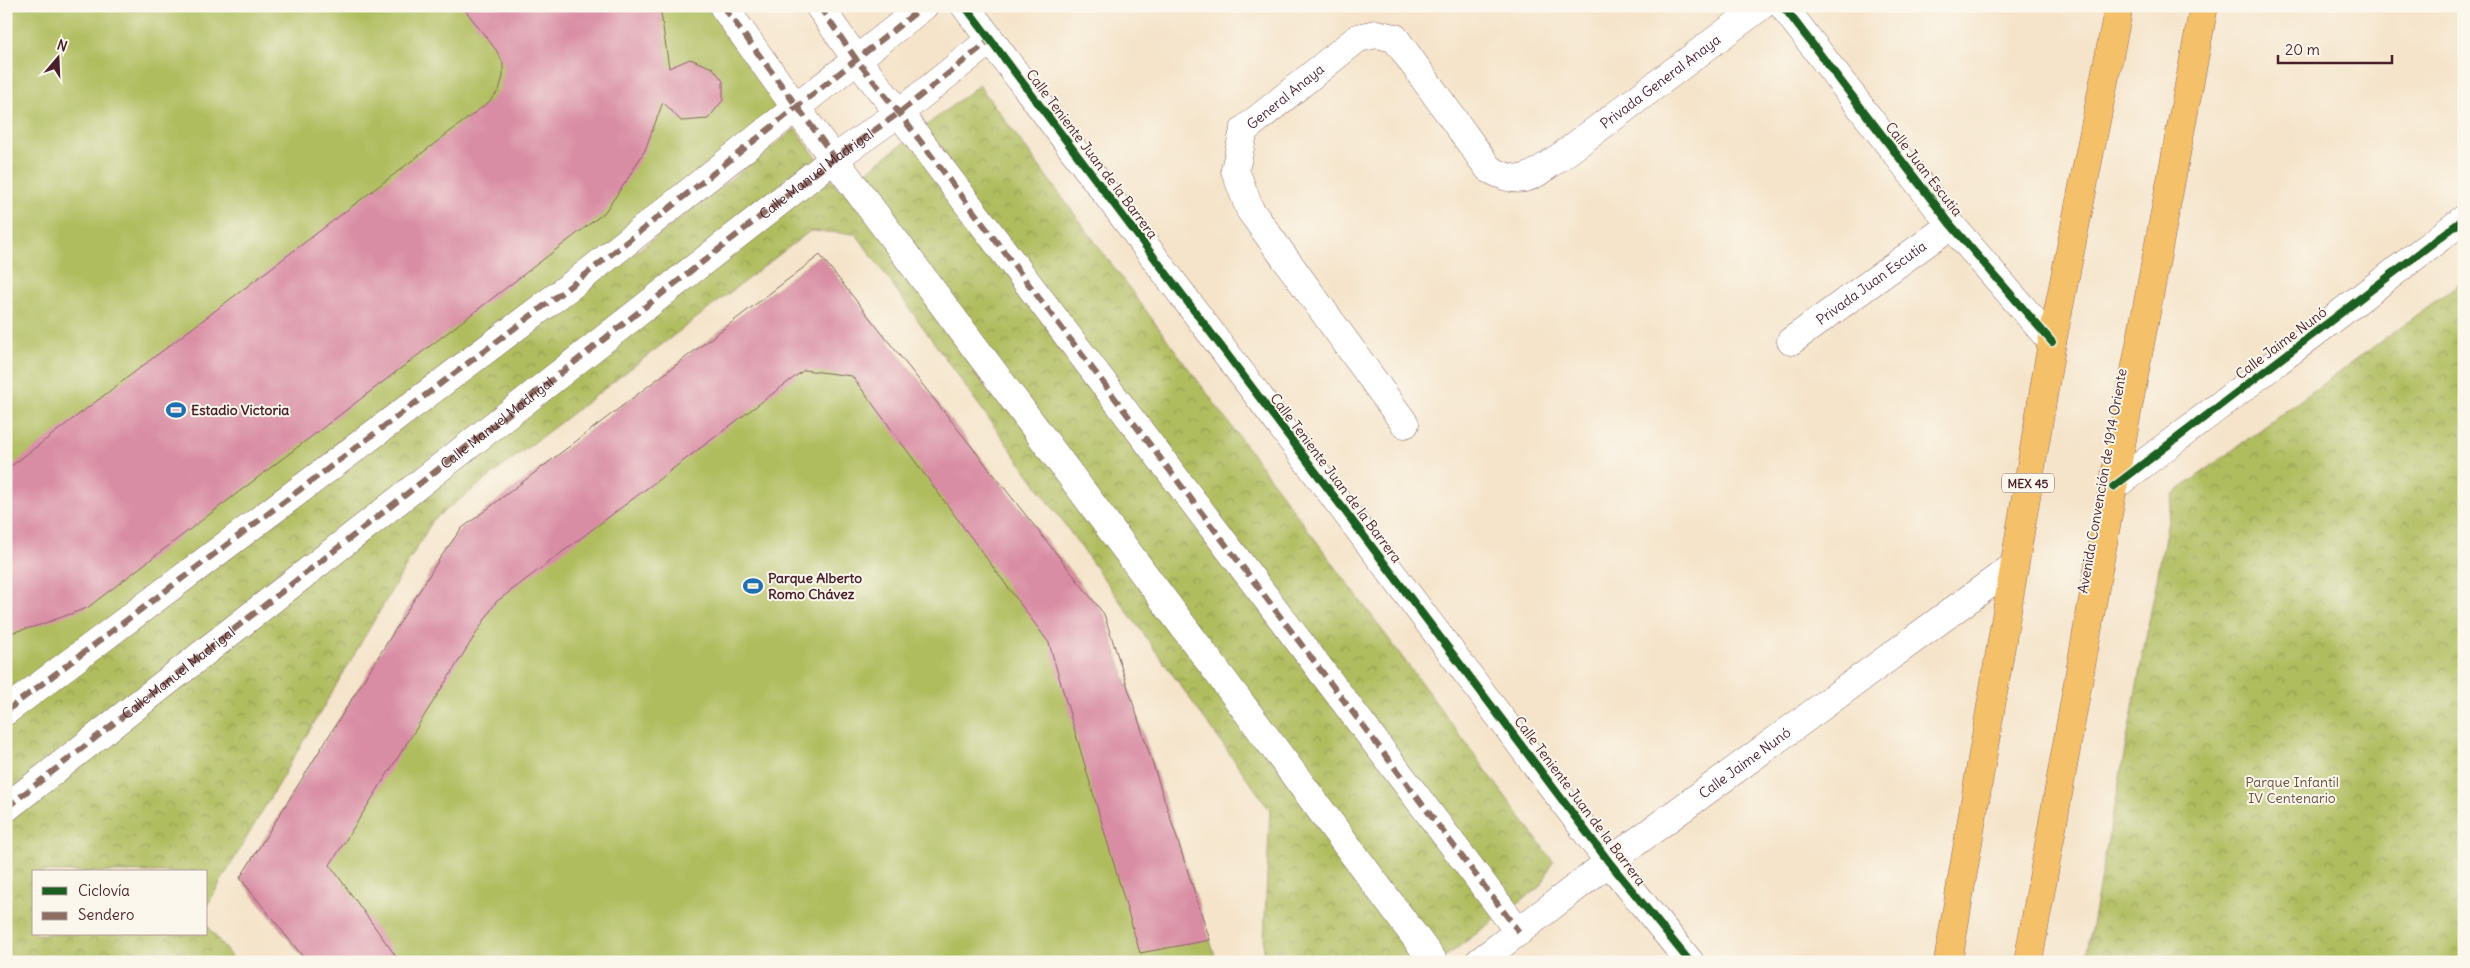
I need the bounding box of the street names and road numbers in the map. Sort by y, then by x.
street label: Privada General Anaya [1597,31,1724,133]
street label: General Anaya [1243,60,1328,133]
street label: Calle Teniente Juan de la Barrera [1022,66,1162,242]
street label: Calle Juan Escutia [1882,118,1966,220]
street label: Calle Manuel Madrigal [756,125,877,223]
street label: Privada Juan Escutia [1812,237,1930,329]
street label: Calle Jaime Nunó [2232,303,2330,383]
street label: Avenida Convención de 1914 Oriente [2073,367,2131,595]
street label: Calle Manuel Madrigal [437,373,557,473]
street label: Calle Teniente Juan de la Barrera [1266,390,1406,566]
road number: MEX 45 [2002,473,2054,492]
street label: Calle Manuel Madrigal [118,623,239,723]
street label: Calle Teniente Juan de la Barrera [1510,713,1650,889]
street label: Calle Jaime Nunó [1695,723,1794,802]

